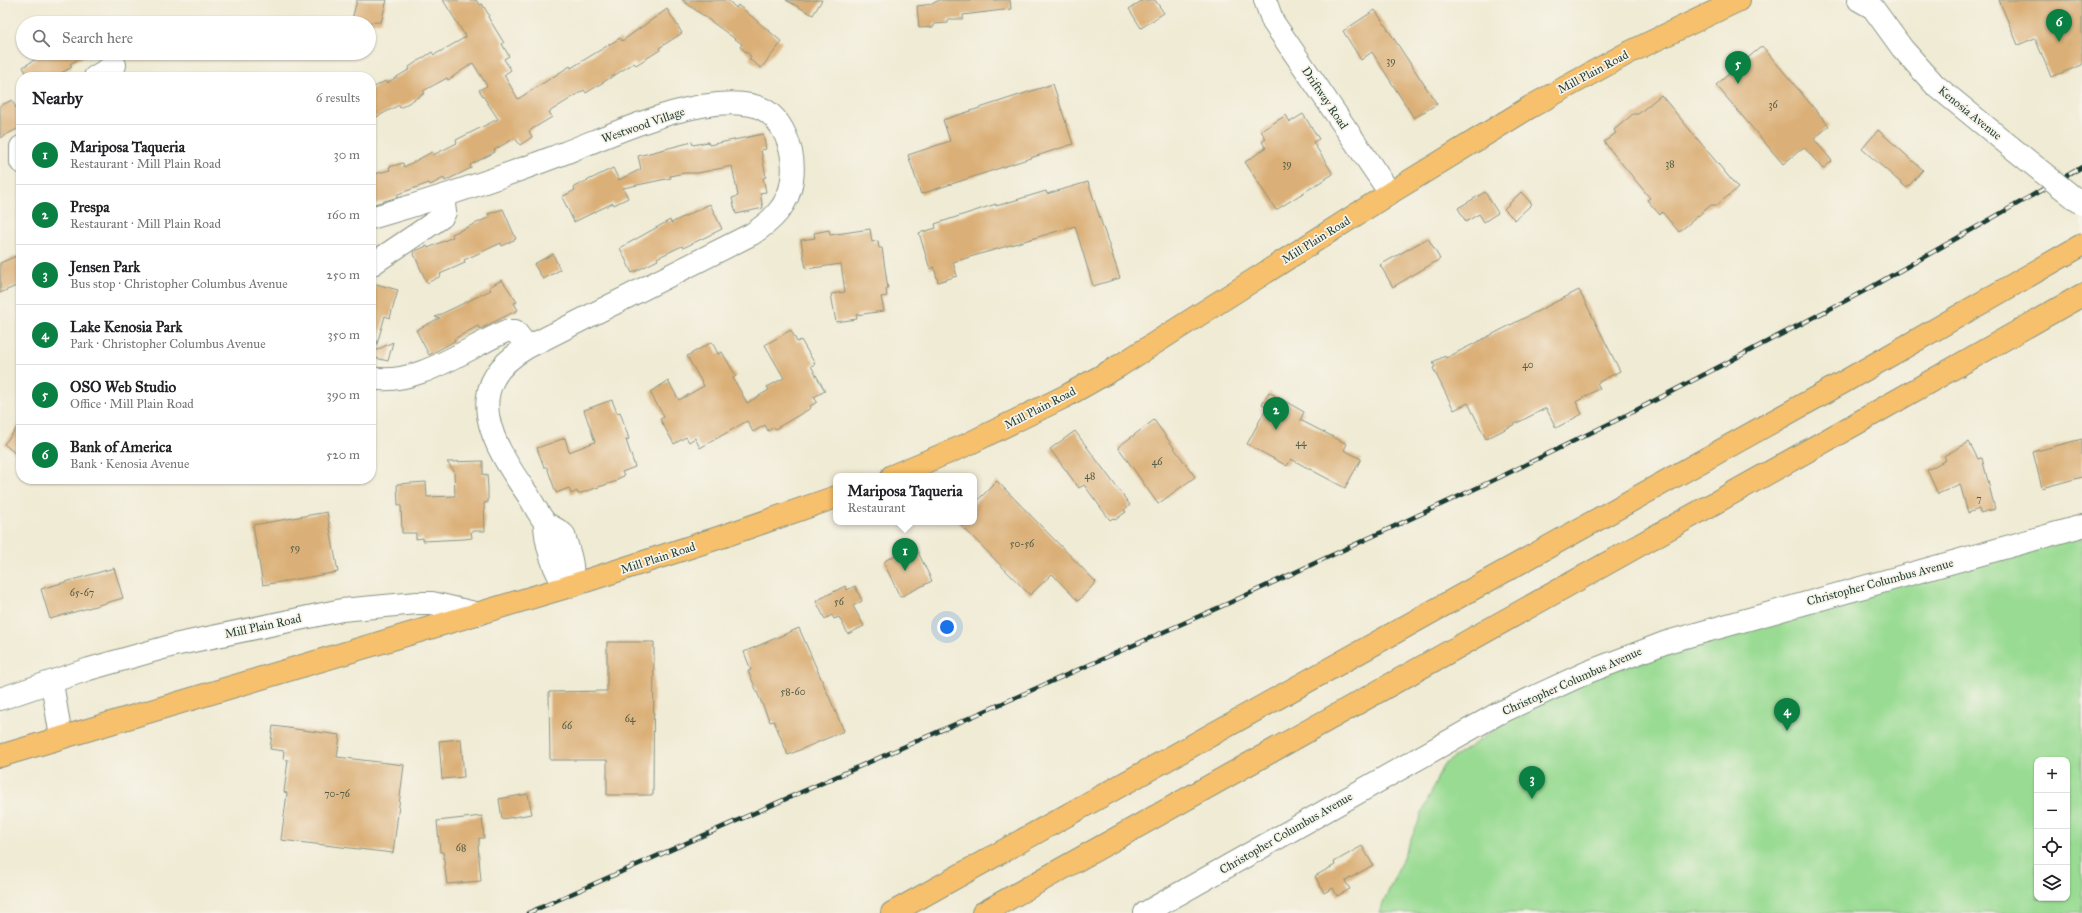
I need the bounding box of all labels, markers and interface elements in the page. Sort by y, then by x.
pin: 6 [2046,9,2072,42]
search box [16,16,376,60]
icon: search [30,27,52,49]
text: Search here [62,29,133,47]
street label: Mill Plain Road [1555,48,1631,96]
pin: 5 [1725,51,1751,84]
house number: 39 [1386,55,1396,67]
street label: Driftway Road [1299,64,1351,132]
street label: Kenosia Avenue [1936,83,2004,143]
text: Nearby [32,88,83,109]
text: 6 results [316,90,360,106]
house number: 36 [1768,99,1778,111]
street label: Westwood Village [600,104,687,147]
text: Mariposa Taqueria [70,138,185,156]
text: 1 [42,147,48,163]
text: 30 m [334,147,360,163]
text: Restaurant · Mill Plain Road [70,156,221,172]
house number: 39 [1282,158,1292,170]
house number: 38 [1665,158,1675,170]
text: Prespa [70,198,110,216]
text: 2 [42,207,48,223]
text: 160 m [327,207,360,223]
street label: Mill Plain Road [1279,213,1353,267]
text: Restaurant · Mill Plain Road [70,216,221,232]
text: Jensen Park [70,258,140,276]
text: 3 [42,267,48,283]
text: 250 m [326,267,360,283]
text: Bus stop · Christopher Columbus Avenue [70,276,288,292]
text: Lake Kenosia Park [70,318,183,336]
text: 4 [41,327,49,343]
text: 350 m [327,327,360,343]
text: Park · Christopher Columbus Avenue [70,336,266,352]
house number: 40 [1522,359,1534,371]
text: OSO Web Studio [70,378,176,396]
street label: Mill Plain Road [1002,384,1078,432]
text: 5 [42,387,48,403]
text: 390 m [327,387,360,403]
text: Office · Mill Plain Road [70,396,194,412]
pin: 2 [1263,397,1289,430]
house number: 44 [1295,437,1307,449]
text: Bank of America [70,438,172,456]
text: 6 [42,447,48,463]
text: 520 m [326,447,360,463]
text: Bank · Kenosia Avenue [70,456,189,472]
house number: 46 [1152,456,1163,468]
house number: 48 [1085,470,1095,482]
popup [833,473,977,525]
text: Mariposa Taqueria [848,482,962,500]
house number: 7 [1976,493,1982,505]
text: Restaurant [848,500,906,516]
pin: 1 [892,538,918,571]
house number: 50-56 [1010,538,1035,550]
street label: Mill Plain Road [619,539,697,577]
house number: 59 [290,542,300,554]
street label: Christopher Columbus Avenue [1805,556,1955,608]
house number: 65-67 [70,587,94,599]
house number: 56 [834,596,845,608]
street label: Mill Plain Road [223,611,303,641]
your location [937,617,957,637]
street label: Christopher Columbus Avenue [1500,644,1644,718]
house number: 58-60 [780,686,806,698]
pin: 4 [1774,698,1800,731]
house number: 64 [625,713,636,725]
house number: 66 [562,720,573,732]
map controls [2034,757,2070,901]
button: + [2034,757,2070,793]
pin: 3 [1519,766,1545,799]
house number: 70-76 [324,788,351,800]
street label: Christopher Columbus Avenue [1217,789,1355,877]
button: − [2034,793,2070,829]
button: locate [2034,829,2070,865]
house number: 68 [456,842,466,854]
button: layers [2034,865,2070,901]

